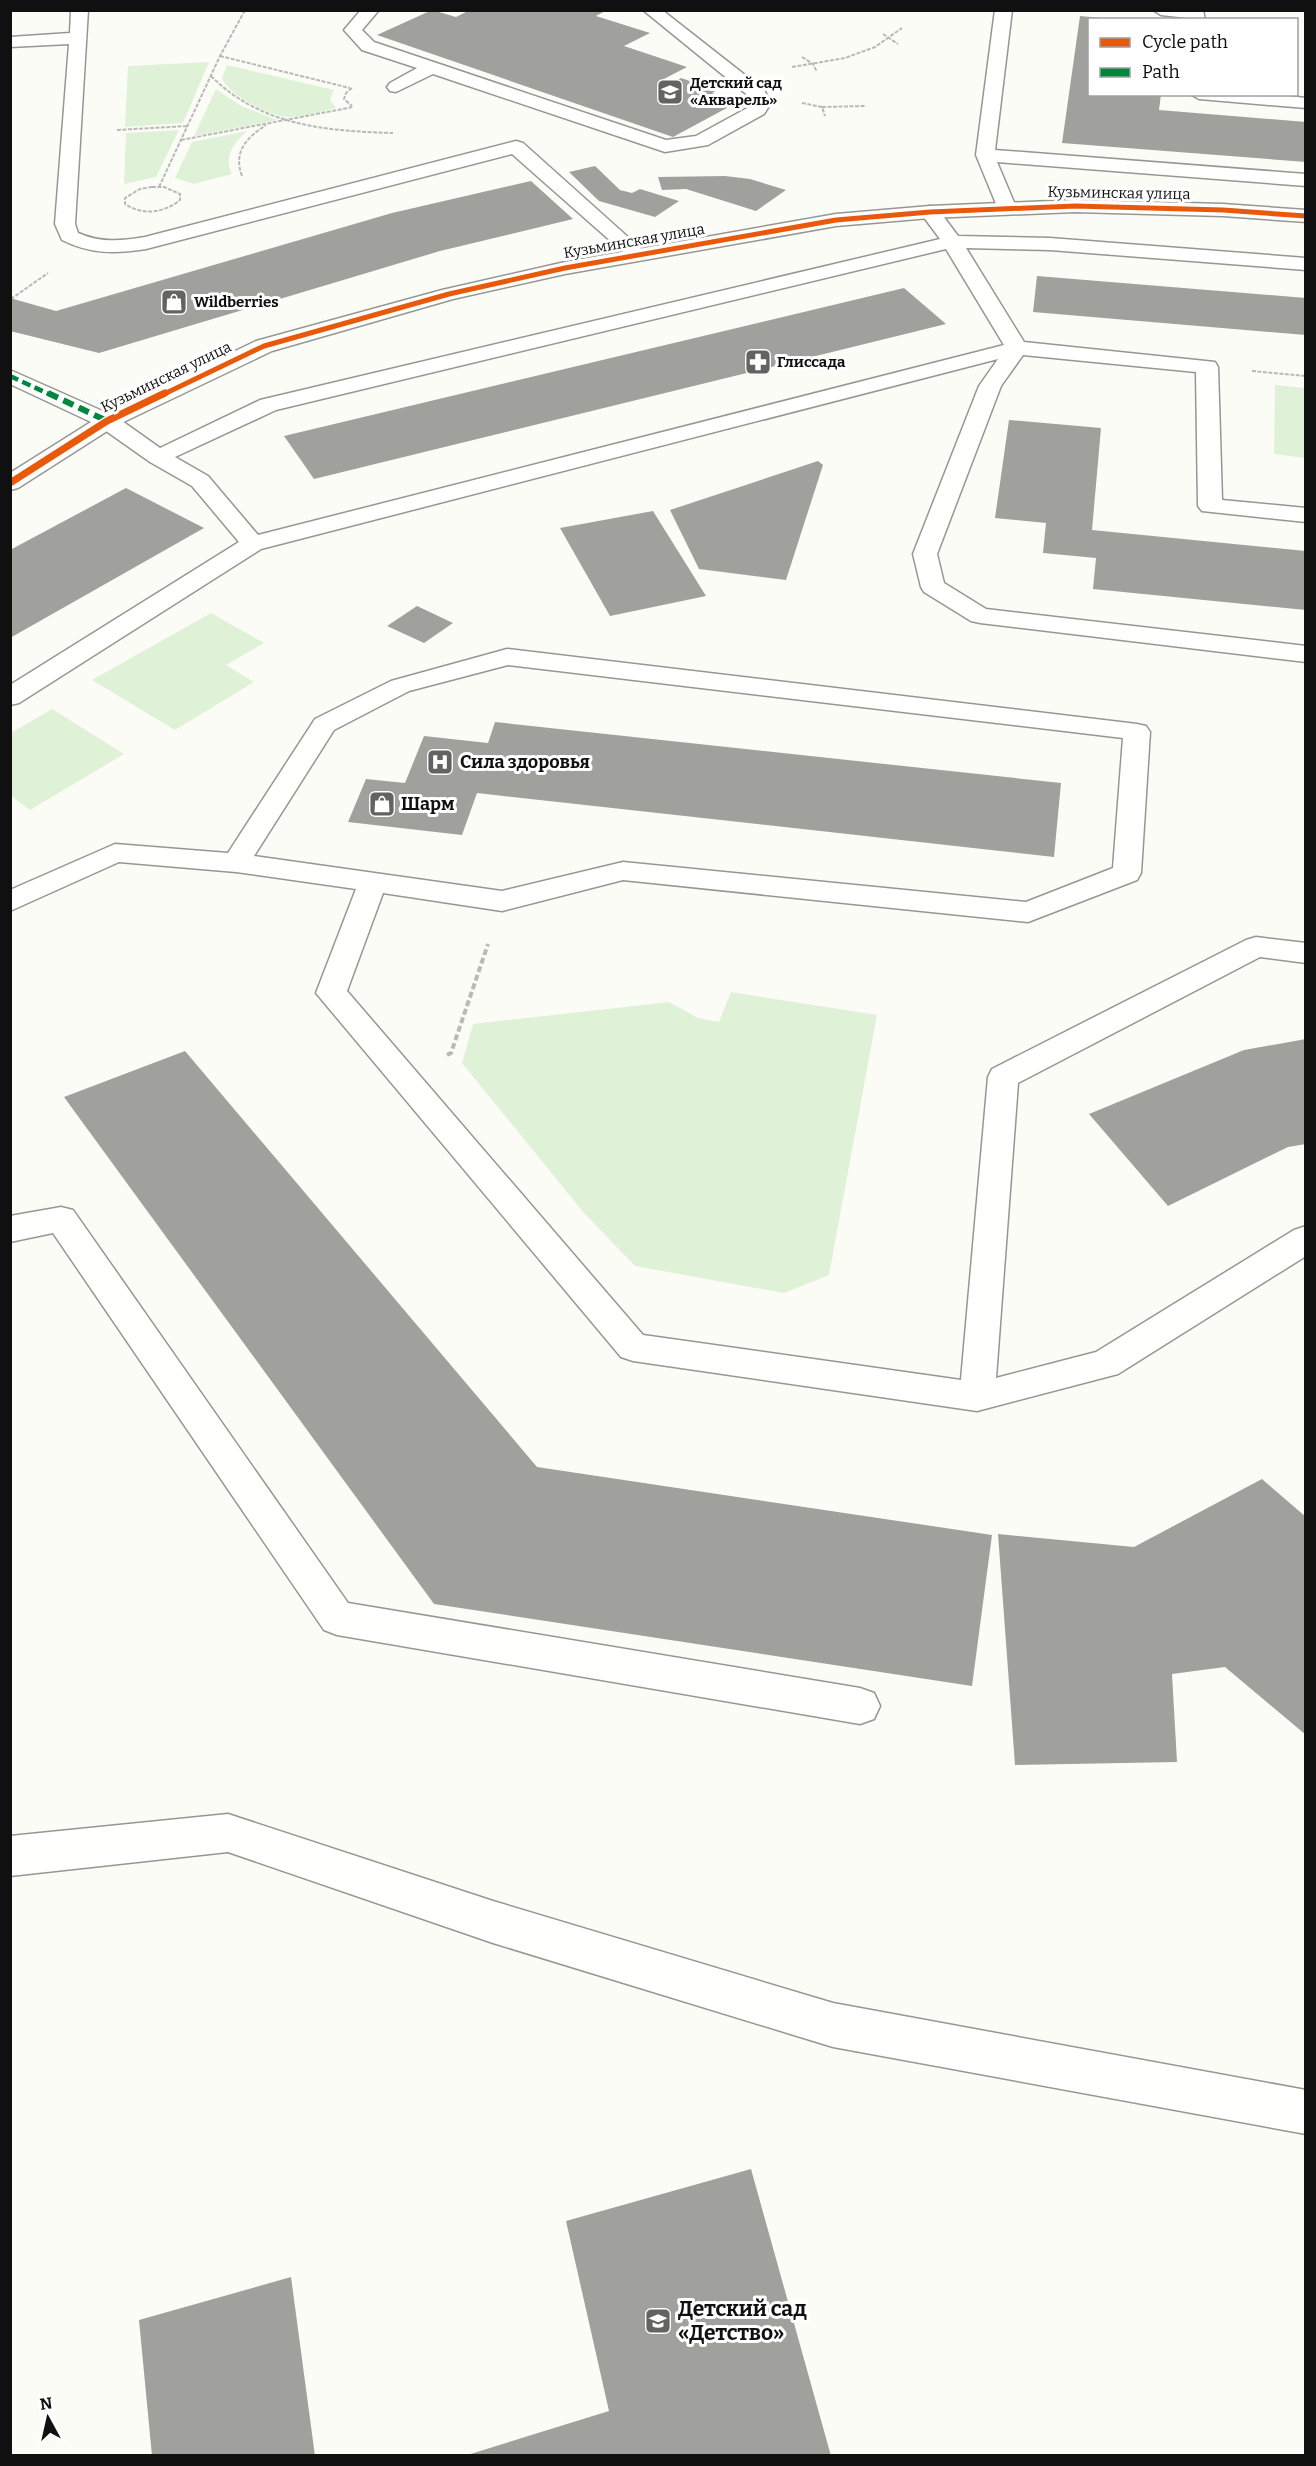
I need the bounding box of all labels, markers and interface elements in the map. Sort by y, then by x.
legend [1088,18,1298,96]
text: Cycle path [1142,31,1228,53]
text: Path [1142,61,1180,83]
place label: Детский сад «Акварель» [690,74,782,109]
school or university icon: Детский сад «Акварель» [655,77,685,107]
street label: Кузьминская улица [1047,183,1191,203]
street label: Кузьминская улица [562,220,706,262]
shop icon: Wildberries [159,287,189,317]
place label: Wildberries [194,293,279,311]
street label: Кузьминская улица [98,338,234,416]
pharmacy icon: Глиссада [743,347,773,377]
place label: Глиссада [777,353,846,371]
hospital icon: Сила здоровья [425,747,455,777]
place label: Сила здоровья [460,751,590,773]
shop icon: Шарм [367,789,397,819]
place label: Шарм [401,793,455,815]
place label: Детский сад «Детство» [678,2296,807,2346]
school or university icon: Детский сад «Детство» [643,2306,673,2336]
north arrow [18,2388,78,2448]
text: N [39,2393,53,2414]

